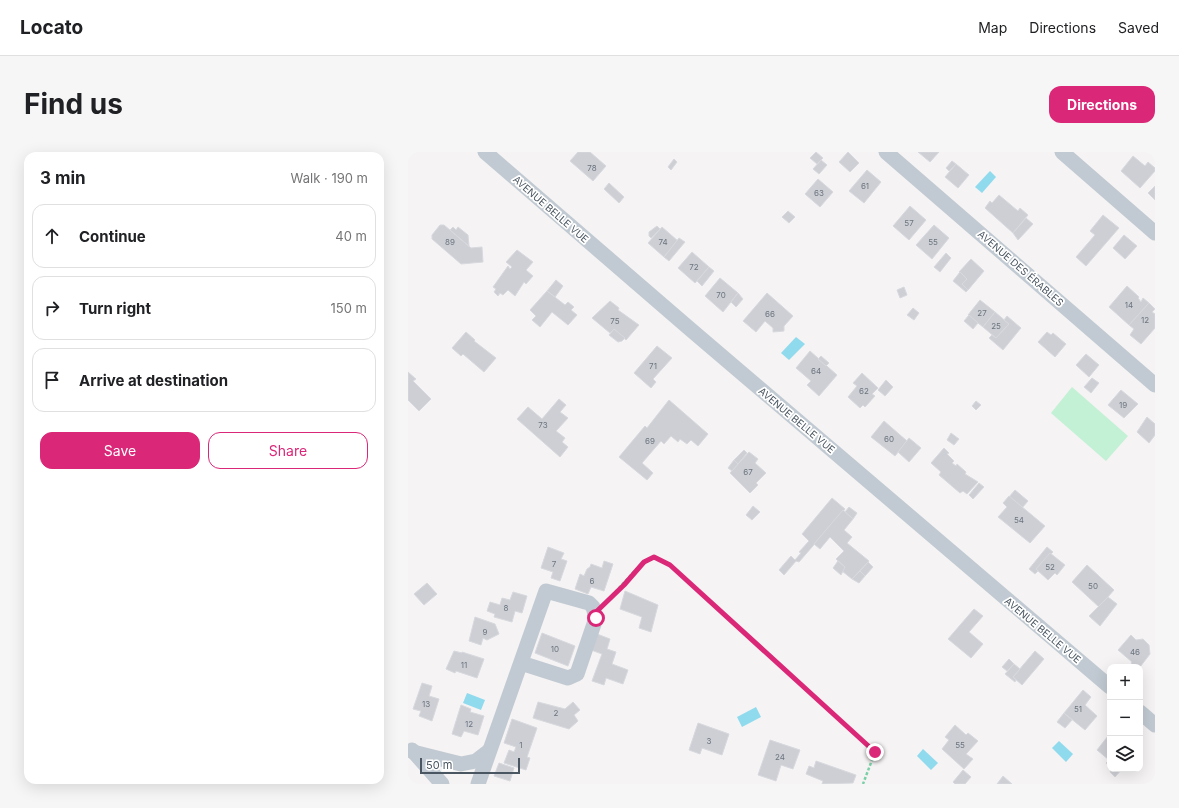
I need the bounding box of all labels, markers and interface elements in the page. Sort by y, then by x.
text: Locato [20,16,83,39]
text: Map [978,19,1007,36]
text: Directions [1029,19,1096,36]
text: Saved [1118,19,1159,36]
button: Directions [1049,86,1155,123]
text: Find us [24,87,123,121]
house number: 78 [587,163,597,173]
text: 3 min [40,168,86,188]
text: Walk · 190 m [291,170,368,186]
street label: AVENUE BELLE VUE [511,173,591,245]
house number: 61 [861,181,869,191]
house number: 63 [814,188,824,198]
house number: 57 [904,218,914,228]
icon: ahead [41,225,63,247]
text: Continue [79,227,146,246]
street label: AVENUE DES ÉRABLES [976,227,1067,308]
text: 40 m [335,228,367,244]
house number: 89 [445,237,455,247]
house number: 74 [658,237,668,247]
house number: 55 [928,237,938,247]
house number: 72 [689,262,699,272]
house number: 70 [716,290,726,300]
icon: right [41,297,63,319]
text: Turn right [79,299,151,318]
text: 150 m [331,300,367,316]
house number: 14 [1125,300,1133,310]
house number: 27 [977,308,987,318]
house number: 66 [765,309,775,319]
house number: 12 [1141,315,1149,325]
house number: 75 [610,316,620,326]
house number: 25 [991,321,1001,331]
house number: 71 [649,361,657,371]
house number: 64 [811,366,821,376]
icon: arrive [41,369,63,391]
text: Arrive at destination [79,371,228,390]
street label: AVENUE BELLE VUE [756,385,838,455]
house number: 62 [859,386,869,396]
house number: 19 [1119,400,1127,410]
house number: 73 [538,420,548,430]
button: Save [40,432,200,469]
button: Share [208,432,368,469]
house number: 60 [884,434,894,444]
house number: 69 [645,436,655,446]
house number: 67 [743,467,753,477]
house number: 54 [1014,515,1024,525]
house number: 7 [552,559,557,569]
house number: 52 [1045,562,1055,572]
house number: 6 [590,576,595,586]
house number: 50 [1088,581,1098,591]
street label: AVENUE BELLE VUE [1002,595,1084,665]
house number: 8 [504,603,509,613]
route start [587,609,605,627]
house number: 9 [483,627,488,637]
house number: 10 [551,644,559,654]
house number: 46 [1130,647,1140,657]
house number: 11 [461,660,467,670]
map controls [1107,664,1143,772]
button: + [1107,664,1143,700]
house number: 13 [422,699,430,709]
button: − [1107,700,1143,736]
house number: 51 [1074,704,1082,714]
house number: 2 [554,708,559,718]
house number: 12 [465,719,473,729]
house number: 3 [707,736,712,746]
button: layers [1107,736,1143,772]
house number: 1 [519,740,523,750]
house number: 55 [955,740,965,750]
route end [866,743,884,761]
house number: 24 [775,752,785,762]
scale bar [420,756,520,775]
text: 50 m [426,758,452,772]

